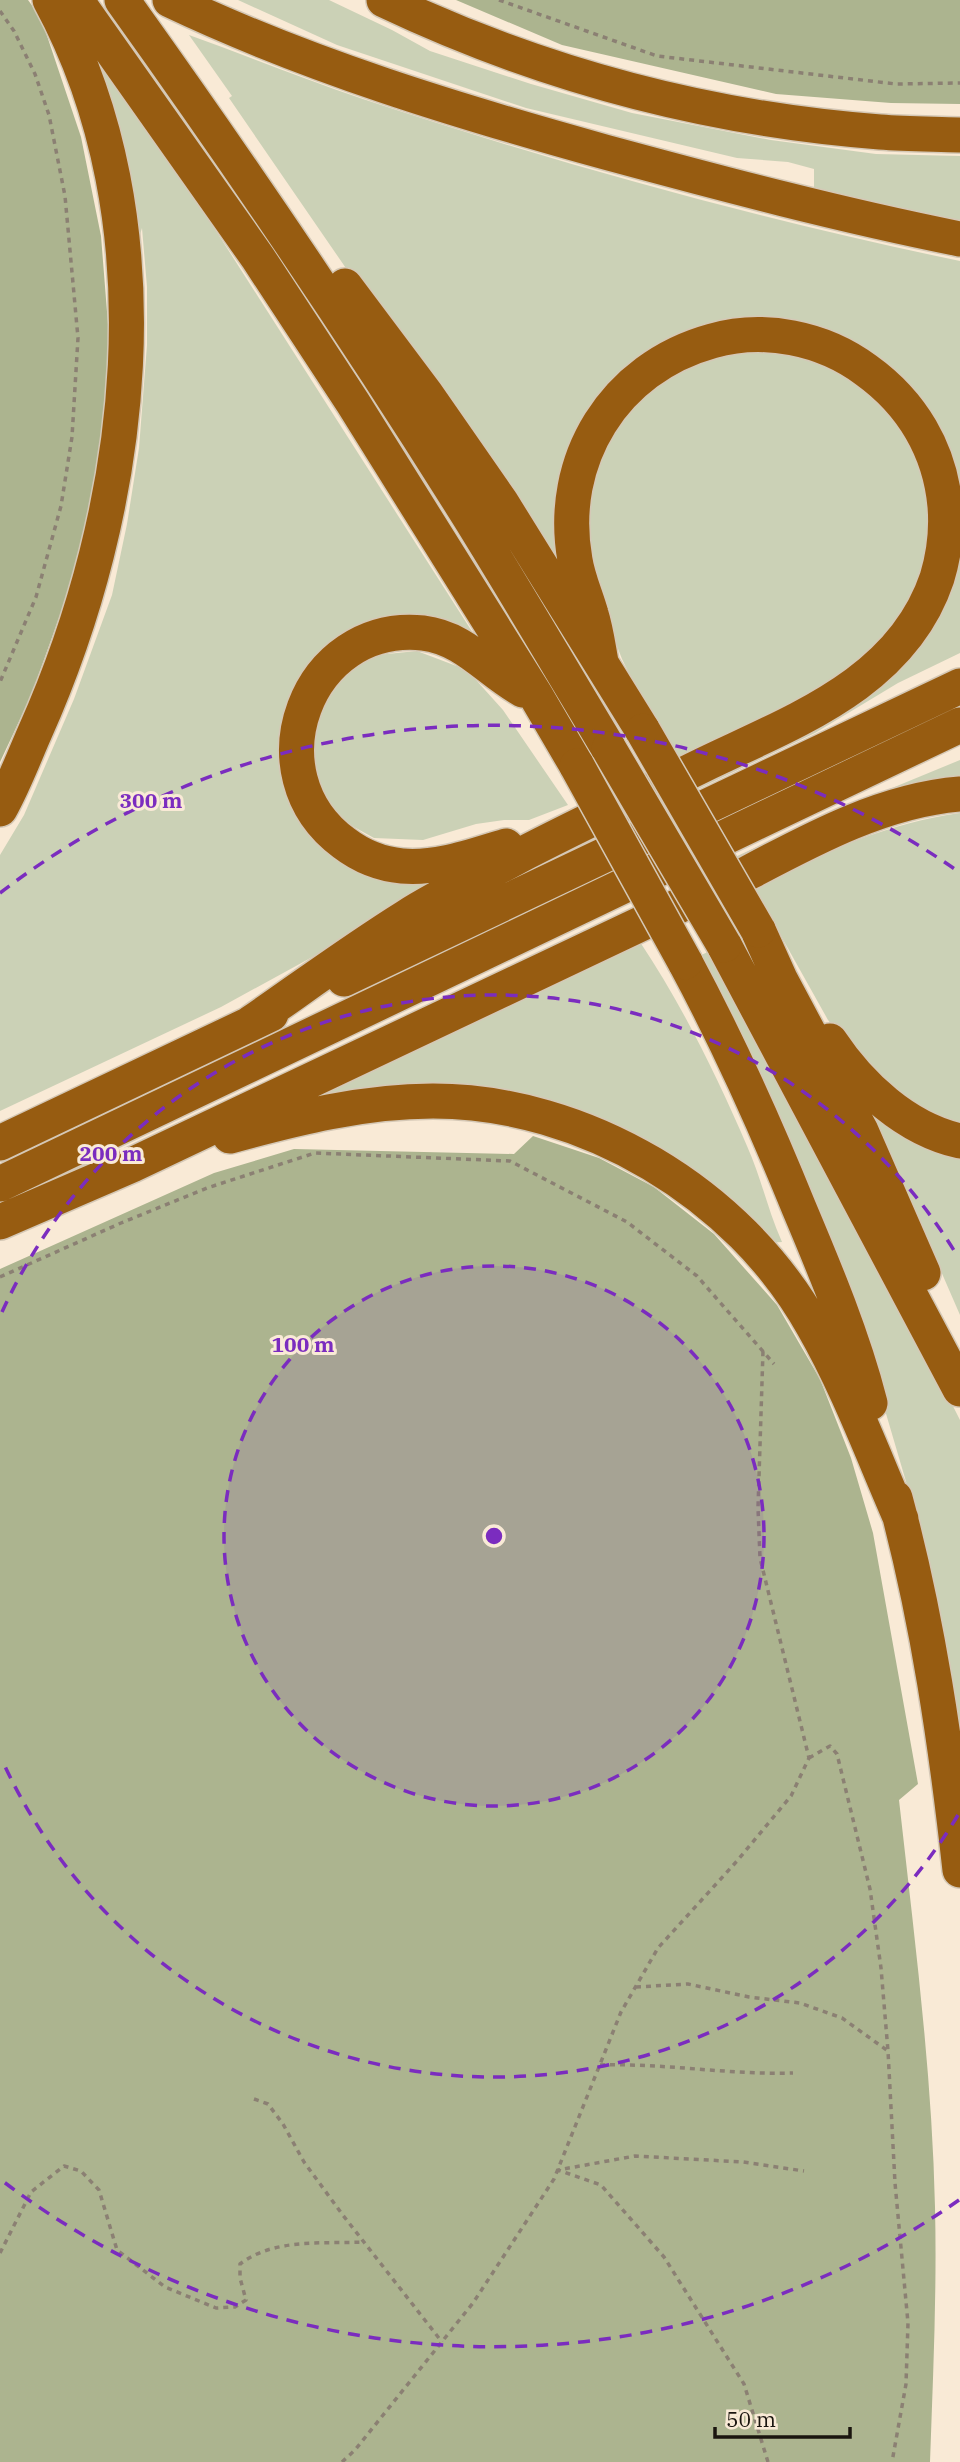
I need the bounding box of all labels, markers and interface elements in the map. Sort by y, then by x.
text: 300 m [119,786,183,814]
text: 200 m [79,1139,143,1167]
text: 100 m [271,1330,335,1358]
centre of rings [482,1524,506,1548]
scale bar [715,2396,850,2440]
text: 50 m [726,2405,776,2433]

